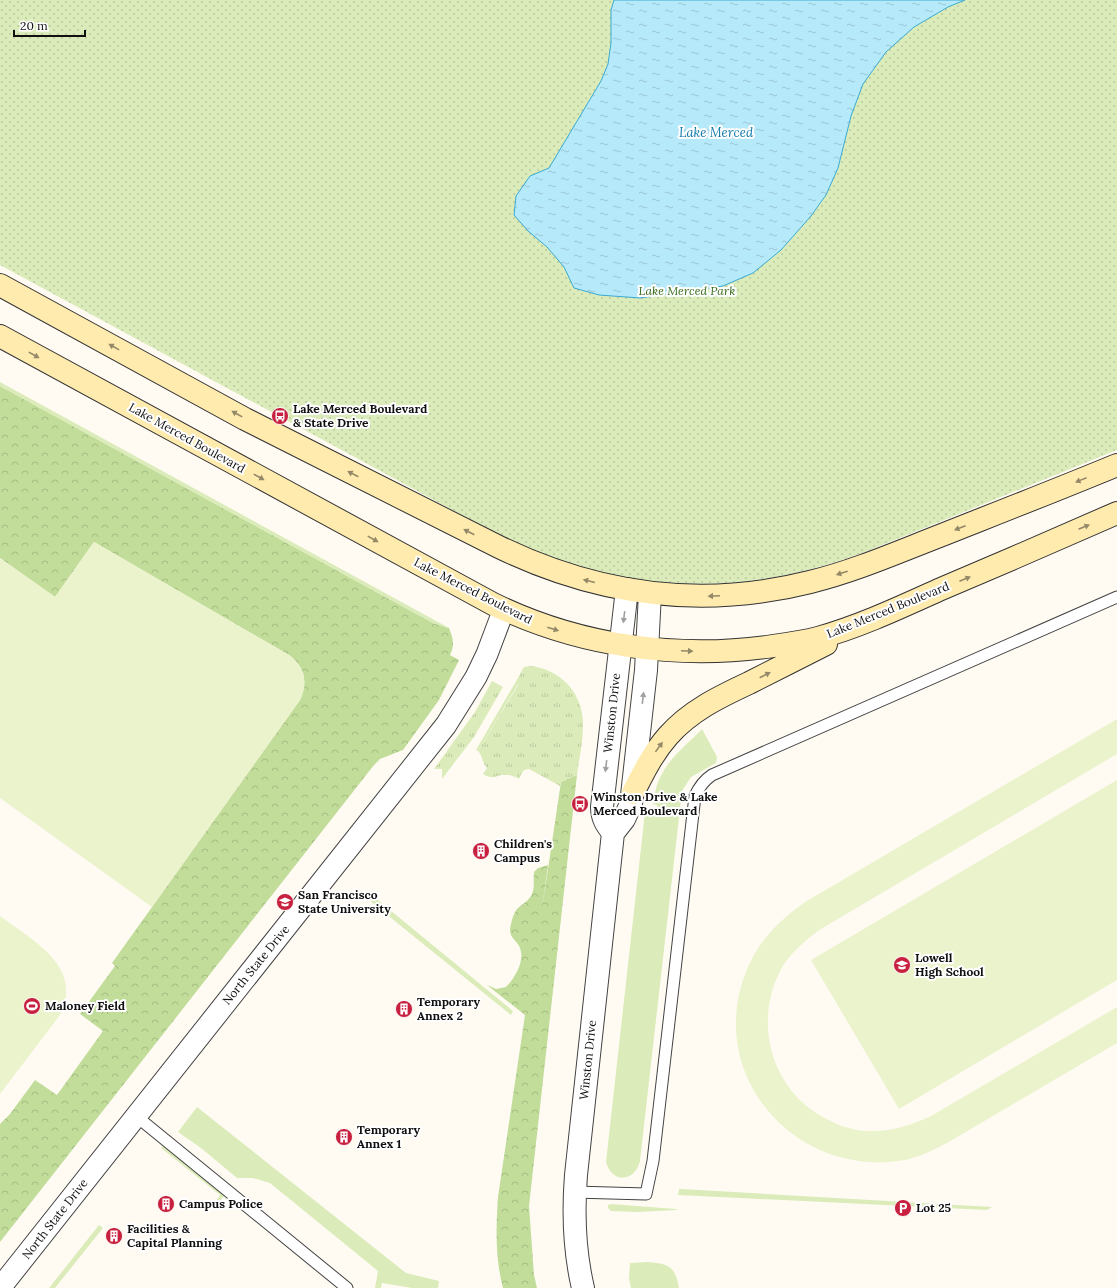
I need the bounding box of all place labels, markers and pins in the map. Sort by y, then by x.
place label: Lake Merced Boulevard & State Drive [293,401,427,430]
bus stop icon: Lake Merced Boulevard & State Drive [270,406,290,426]
place label: Winston Drive & Lake Merced Boulevard [593,789,718,818]
bus stop icon: Winston Drive & Lake Merced Boulevard [570,794,590,814]
place label: Children's Campus [494,836,552,865]
building icon: Children's Campus [471,841,491,861]
place label: San Francisco State University [298,887,391,916]
school or university icon: San Francisco State University [275,892,295,912]
place label: Lowell High School [915,950,984,979]
school or university icon: Lowell High School [892,955,912,975]
place label: Temporary Annex 2 [417,994,481,1023]
sports icon: Maloney Field [22,996,42,1016]
place label: Maloney Field [45,998,125,1013]
building icon: Temporary Annex 2 [394,999,414,1019]
place label: Temporary Annex 1 [357,1122,421,1151]
building icon: Temporary Annex 1 [334,1127,354,1147]
building icon: Campus Police [156,1194,176,1214]
place label: Campus Police [179,1196,263,1211]
parking icon: Lot 25 [893,1198,913,1218]
place label: Lot 25 [916,1200,952,1215]
place label: Facilities & Capital Planning [127,1221,223,1250]
building icon: Facilities & Capital Planning [104,1226,124,1246]

